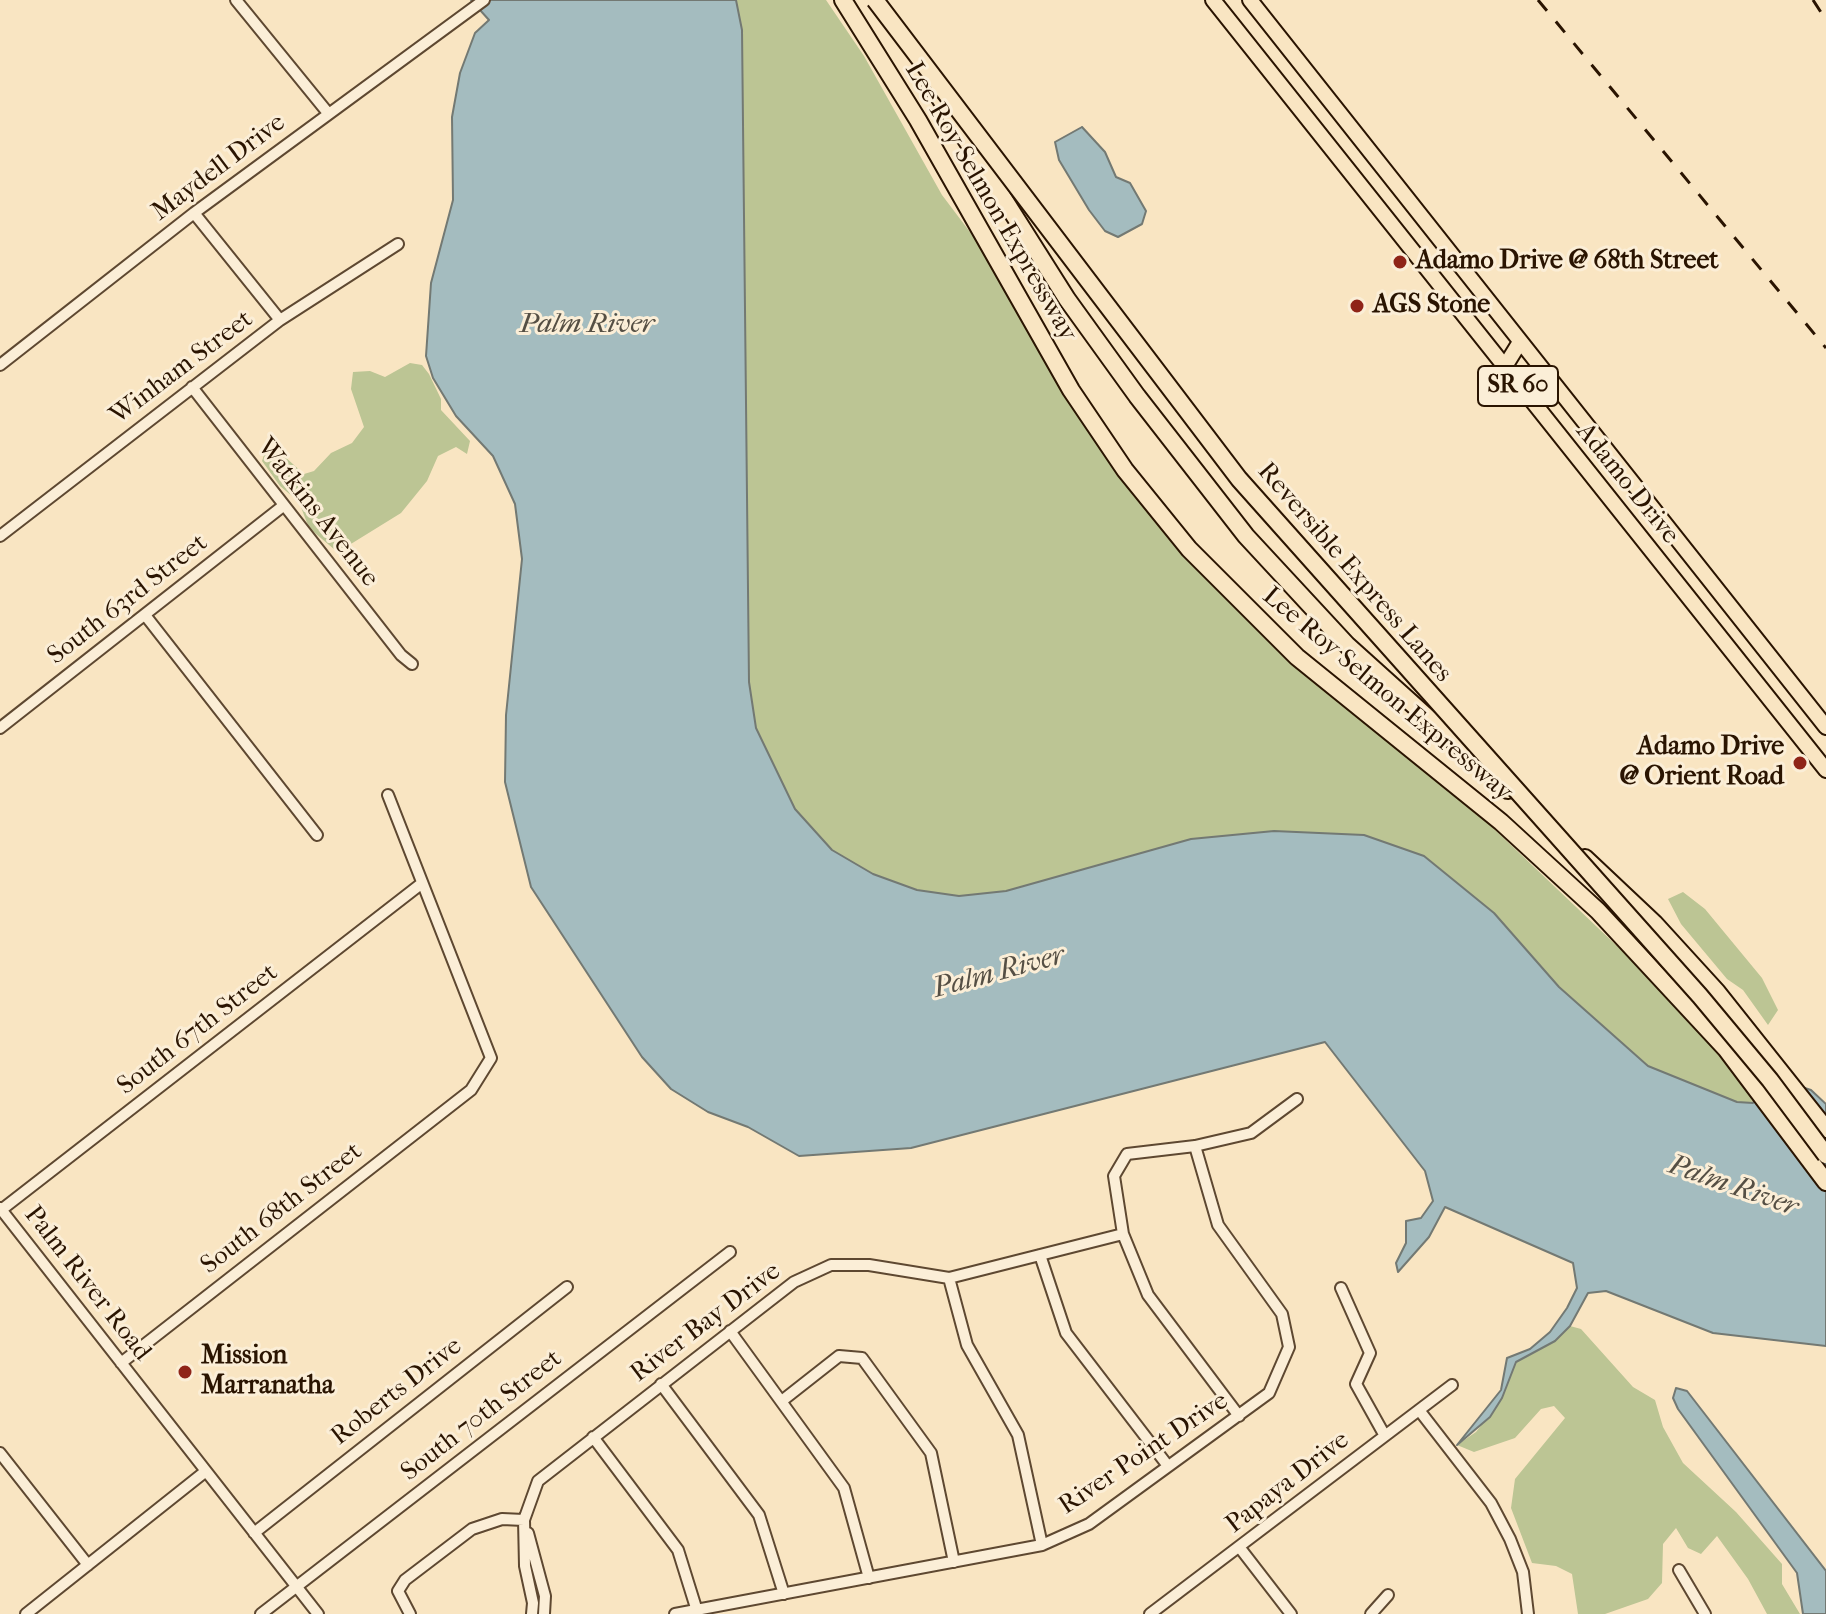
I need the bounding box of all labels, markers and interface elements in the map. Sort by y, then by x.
street label: Lee Roy Selmon Expressway [897,57,1083,347]
street label: Maydell Drive [146,108,292,228]
place label: Adamo Drive @ 68th Street [1416,246,1719,278]
marker: Adamo Drive @ 68th Street [1391,253,1409,271]
place label: AGS Stone [1373,290,1490,322]
marker: AGS Stone [1348,297,1366,315]
street label: Winham Street [104,304,260,432]
water label: Palm River [520,308,654,342]
road number: SR 60 [1478,366,1558,406]
street label: Adamo Drive [1569,417,1685,551]
street label: Watkins Avenue [249,432,385,594]
street label: Reversible Express Lanes [1250,457,1458,689]
street label: South 63rd Street [42,528,214,672]
street label: Lee Roy Selmon Expressway [1256,581,1518,809]
place label: Adamo Drive @ Orient Road [1619,732,1784,794]
marker: Adamo Drive @ Orient Road [1791,754,1809,772]
water label: Palm River [930,939,1068,1007]
street label: South 67th Street [112,958,284,1102]
street label: South 68th Street [195,1136,369,1282]
water label: Palm River [1664,1149,1802,1225]
street label: Palm River Road [17,1200,157,1368]
street label: River Bay Drive [625,1257,787,1389]
street label: Roberts Drive [325,1331,469,1453]
place label: Mission Marranatha [201,1341,334,1402]
street label: South 70th Street [395,1344,569,1488]
marker: Mission Marranatha [176,1363,194,1381]
street label: River Point Drive [1054,1386,1234,1522]
street label: Papaya Drive [1220,1425,1356,1541]

